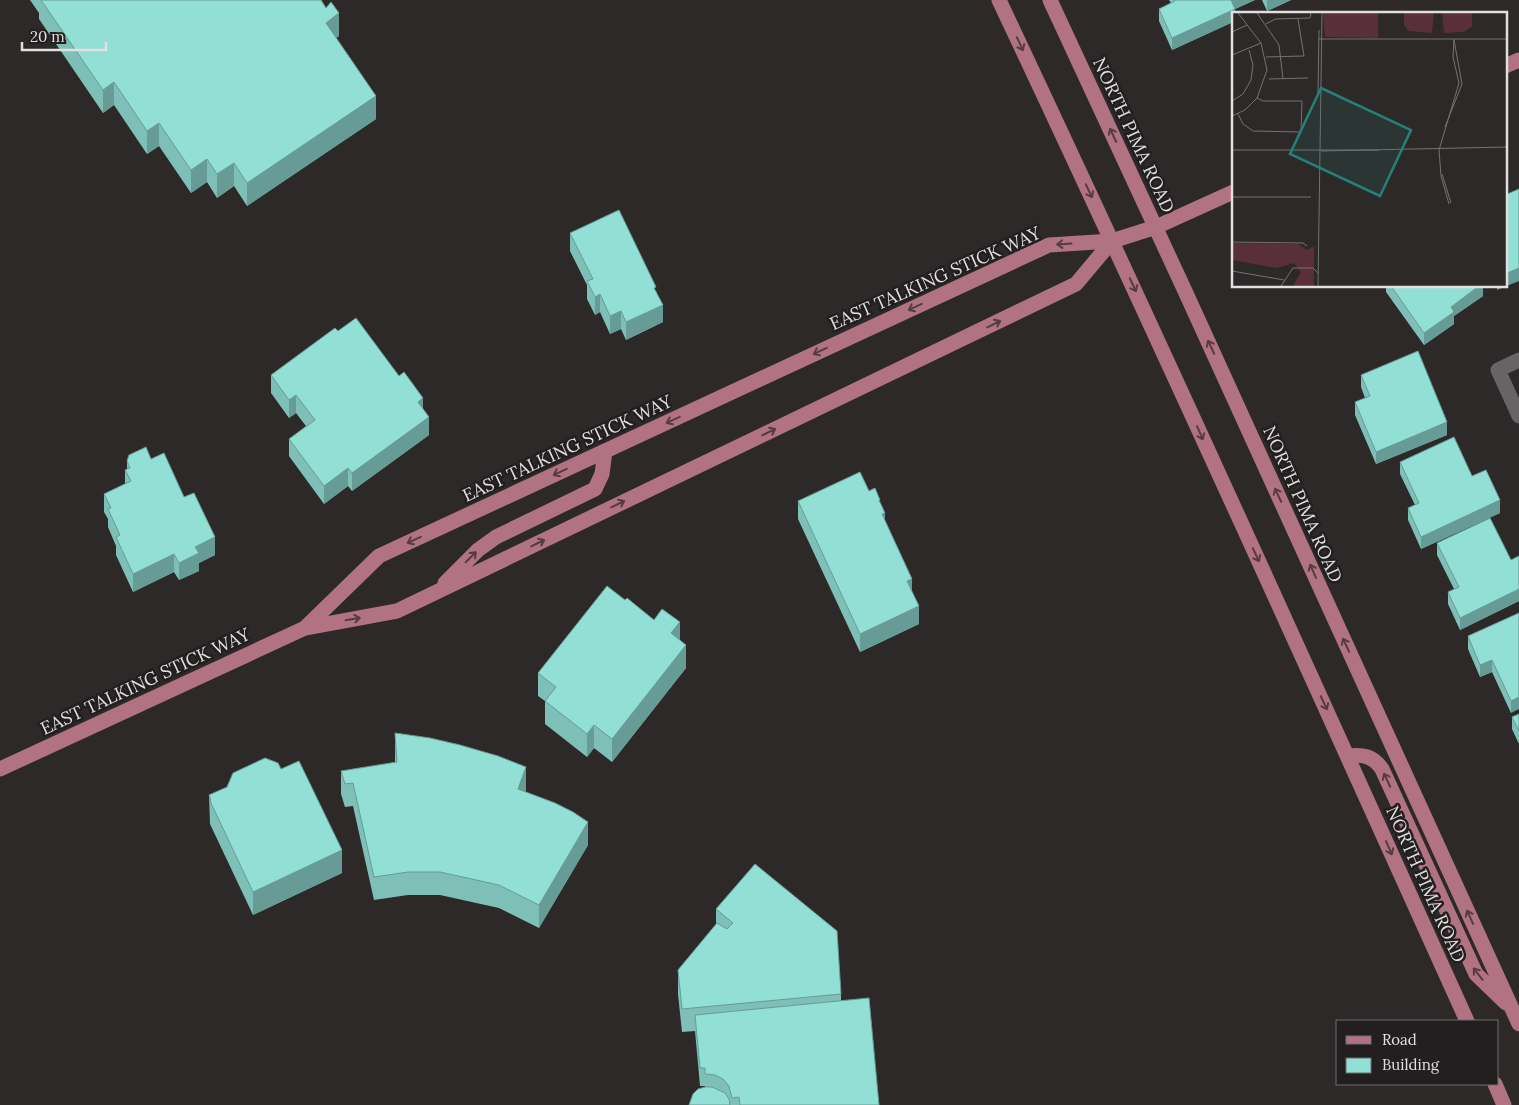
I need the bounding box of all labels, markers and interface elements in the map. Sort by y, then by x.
inset map [1232,12,1506,288]
scale bar [22,20,106,52]
text: 20 m [30,27,65,46]
one-way arrow [1016,36,1025,51]
street label: NORTH PIMA ROAD [1088,54,1180,216]
one-way arrow [1108,128,1117,143]
one-way arrow [1085,183,1095,198]
street label: EAST TALKING STICK WAY [826,221,1045,335]
one-way arrow [1056,239,1072,248]
one-way arrow [1129,277,1138,292]
one-way arrow [908,303,923,312]
one-way arrow [986,319,1001,328]
one-way arrow [1205,340,1215,355]
one-way arrow [813,347,828,356]
street label: EAST TALKING STICK WAY [459,389,676,507]
one-way arrow [666,415,681,425]
street label: NORTH PIMA ROAD [1258,422,1348,586]
one-way arrow [1196,425,1205,440]
one-way arrow [761,427,776,436]
one-way arrow [553,467,568,477]
one-way arrow [1273,488,1283,503]
one-way arrow [610,499,625,509]
one-way arrow [407,536,422,545]
one-way arrow [530,538,545,547]
one-way arrow [1252,547,1262,562]
one-way arrow [465,551,477,563]
one-way arrow [1307,564,1317,579]
one-way arrow [344,614,360,624]
street label: EAST TALKING STICK WAY [37,622,254,740]
one-way arrow [1341,638,1351,653]
one-way arrow [1319,695,1329,710]
one-way arrow [1382,773,1392,788]
street label: NORTH PIMA ROAD [1381,802,1471,966]
one-way arrow [1385,840,1395,855]
one-way arrow [1465,910,1475,925]
one-way arrow [1473,968,1484,981]
legend [1336,1020,1499,1085]
text: Road [1382,1030,1417,1049]
text: Building [1382,1055,1440,1074]

